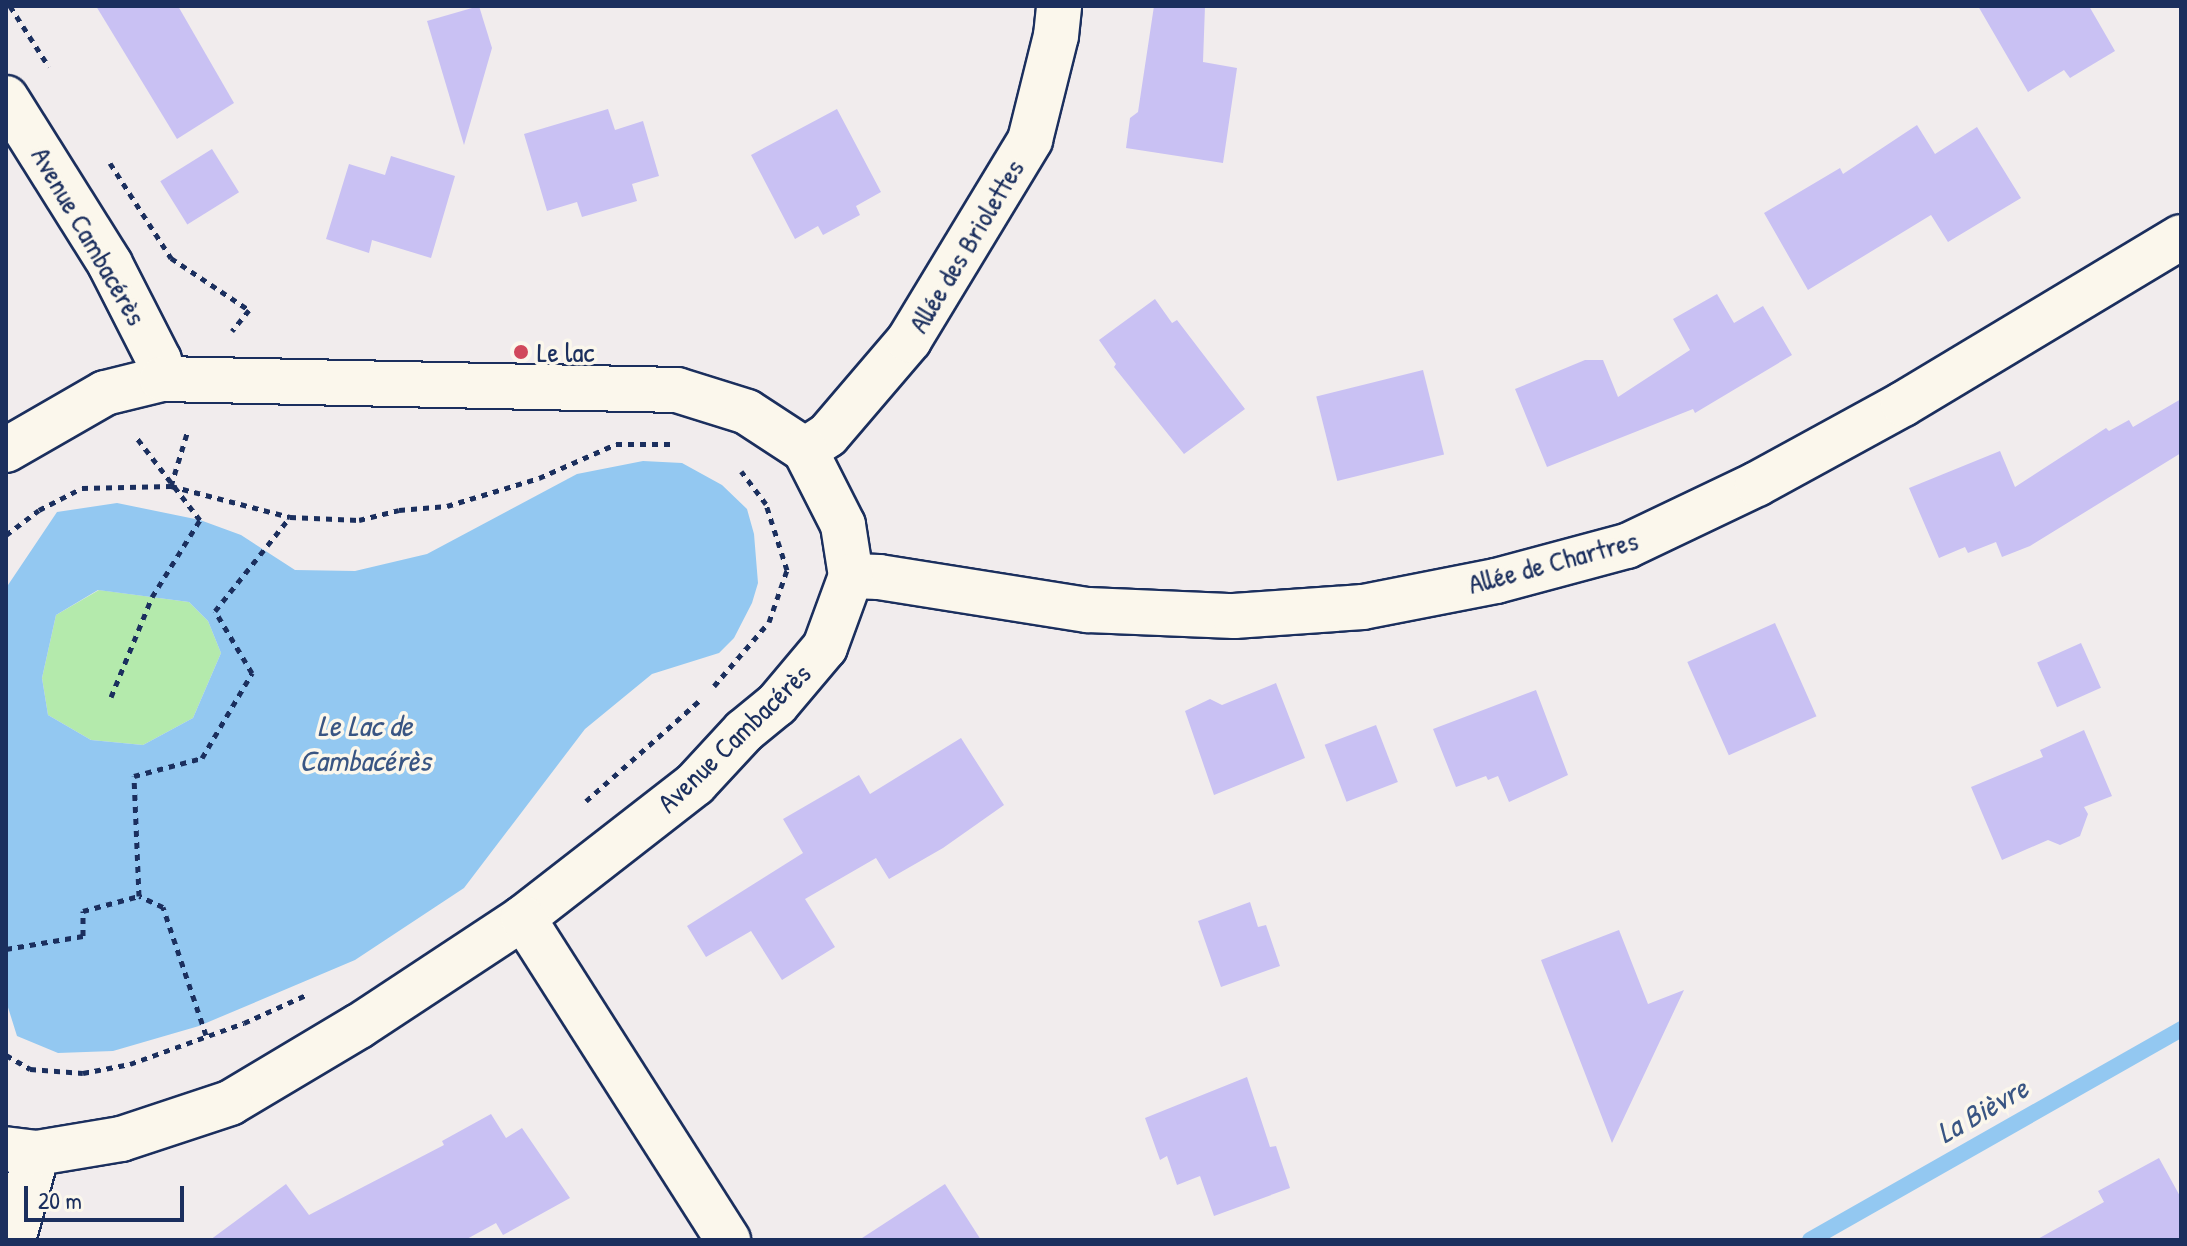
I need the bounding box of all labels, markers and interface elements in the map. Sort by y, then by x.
street label: Avenue Cambacérès [24,141,154,331]
street label: Allée des Briolettes [901,153,1031,339]
place label: Le lac [537,335,594,369]
marker: Le lac [512,343,530,361]
street label: Allée de Chartres [1465,523,1641,601]
street label: Avenue Cambacérès [650,656,818,820]
water label: Le Lac de Cambacérès [299,707,431,778]
water label: La Bièvre [1930,1070,2034,1150]
scale bar [28,1170,188,1220]
text: 20 m [38,1184,82,1216]

